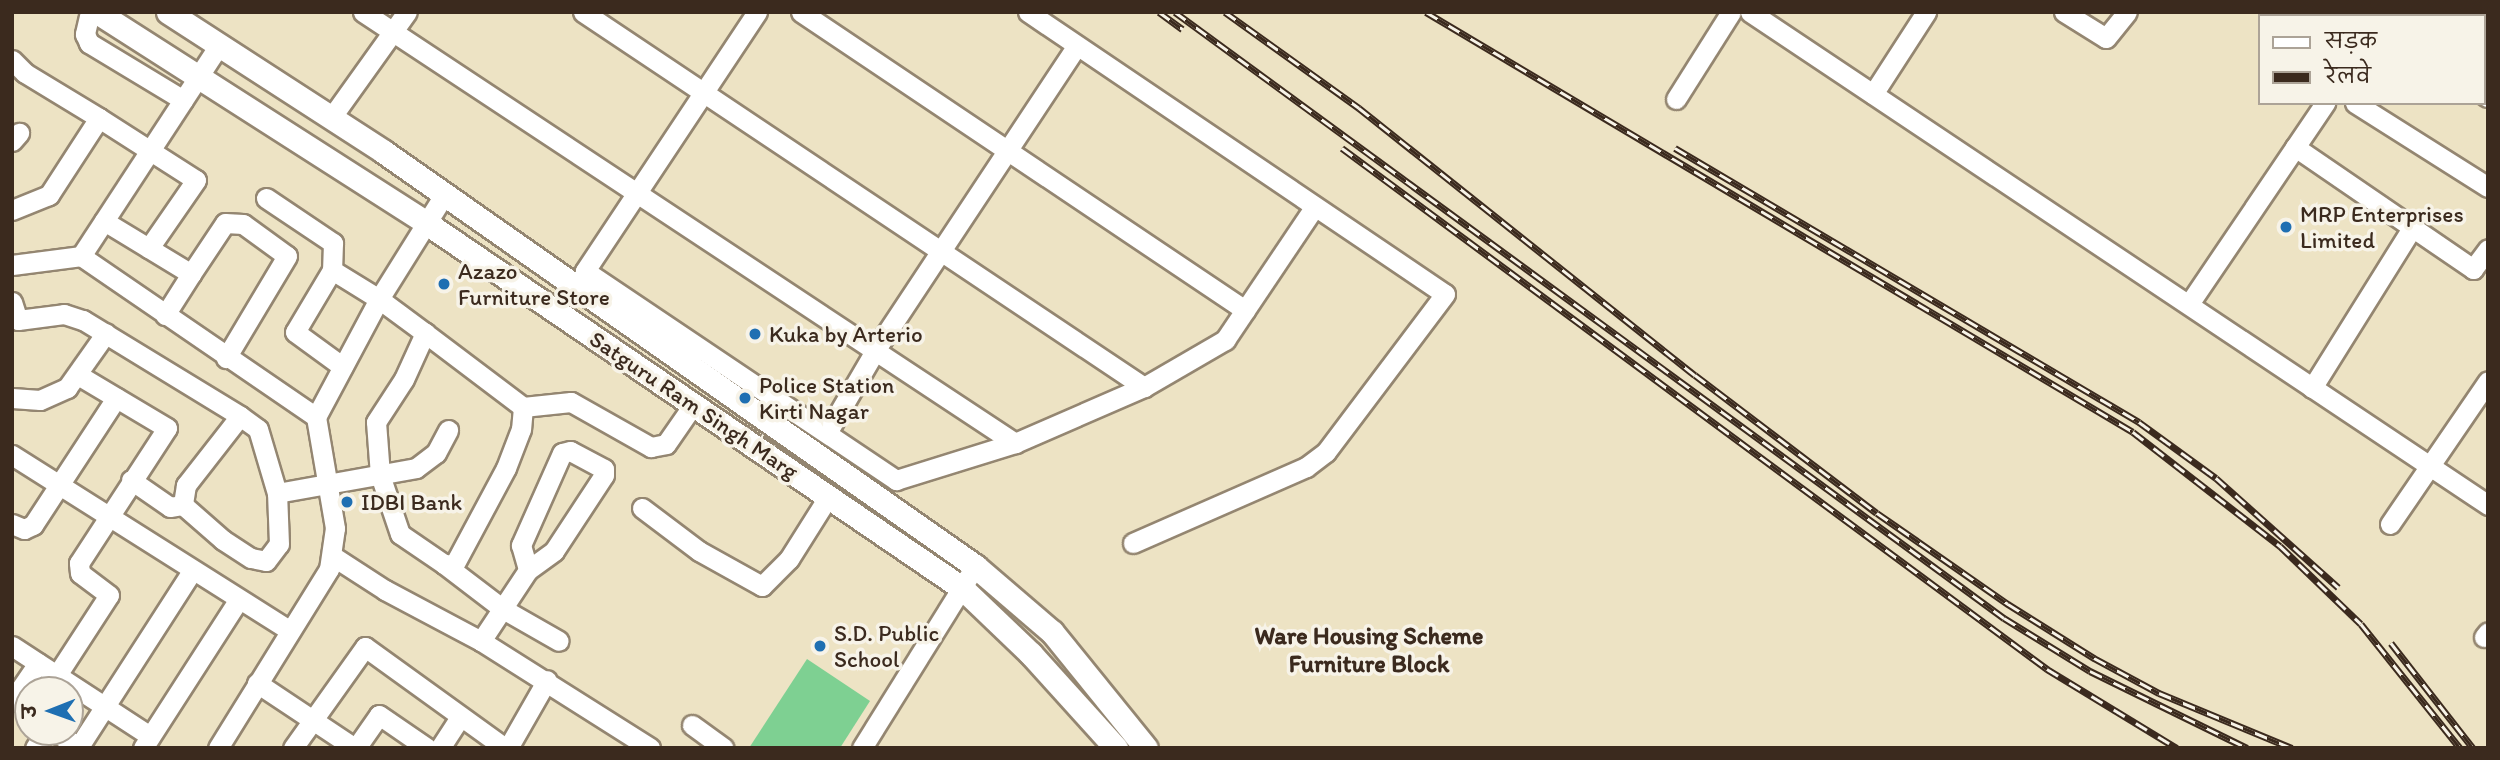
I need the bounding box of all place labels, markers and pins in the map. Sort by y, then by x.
place label: MRP Enterprises Limited [2300,200,2464,254]
marker: MRP Enterprises Limited [2278,219,2294,235]
place label: Azazo Furniture Store [458,257,609,311]
marker: Azazo Furniture Store [436,276,452,292]
place label: Kuka by Arterio [769,320,923,348]
marker: Kuka by Arterio [747,326,763,342]
place label: Police Station Kirti Nagar [759,371,895,425]
marker: Police Station Kirti Nagar [737,390,753,406]
place label: IDBI Bank [361,488,462,516]
marker: IDBI Bank [339,494,355,510]
place label: S.D. Public School [834,619,939,673]
marker: S.D. Public School [812,638,828,654]

